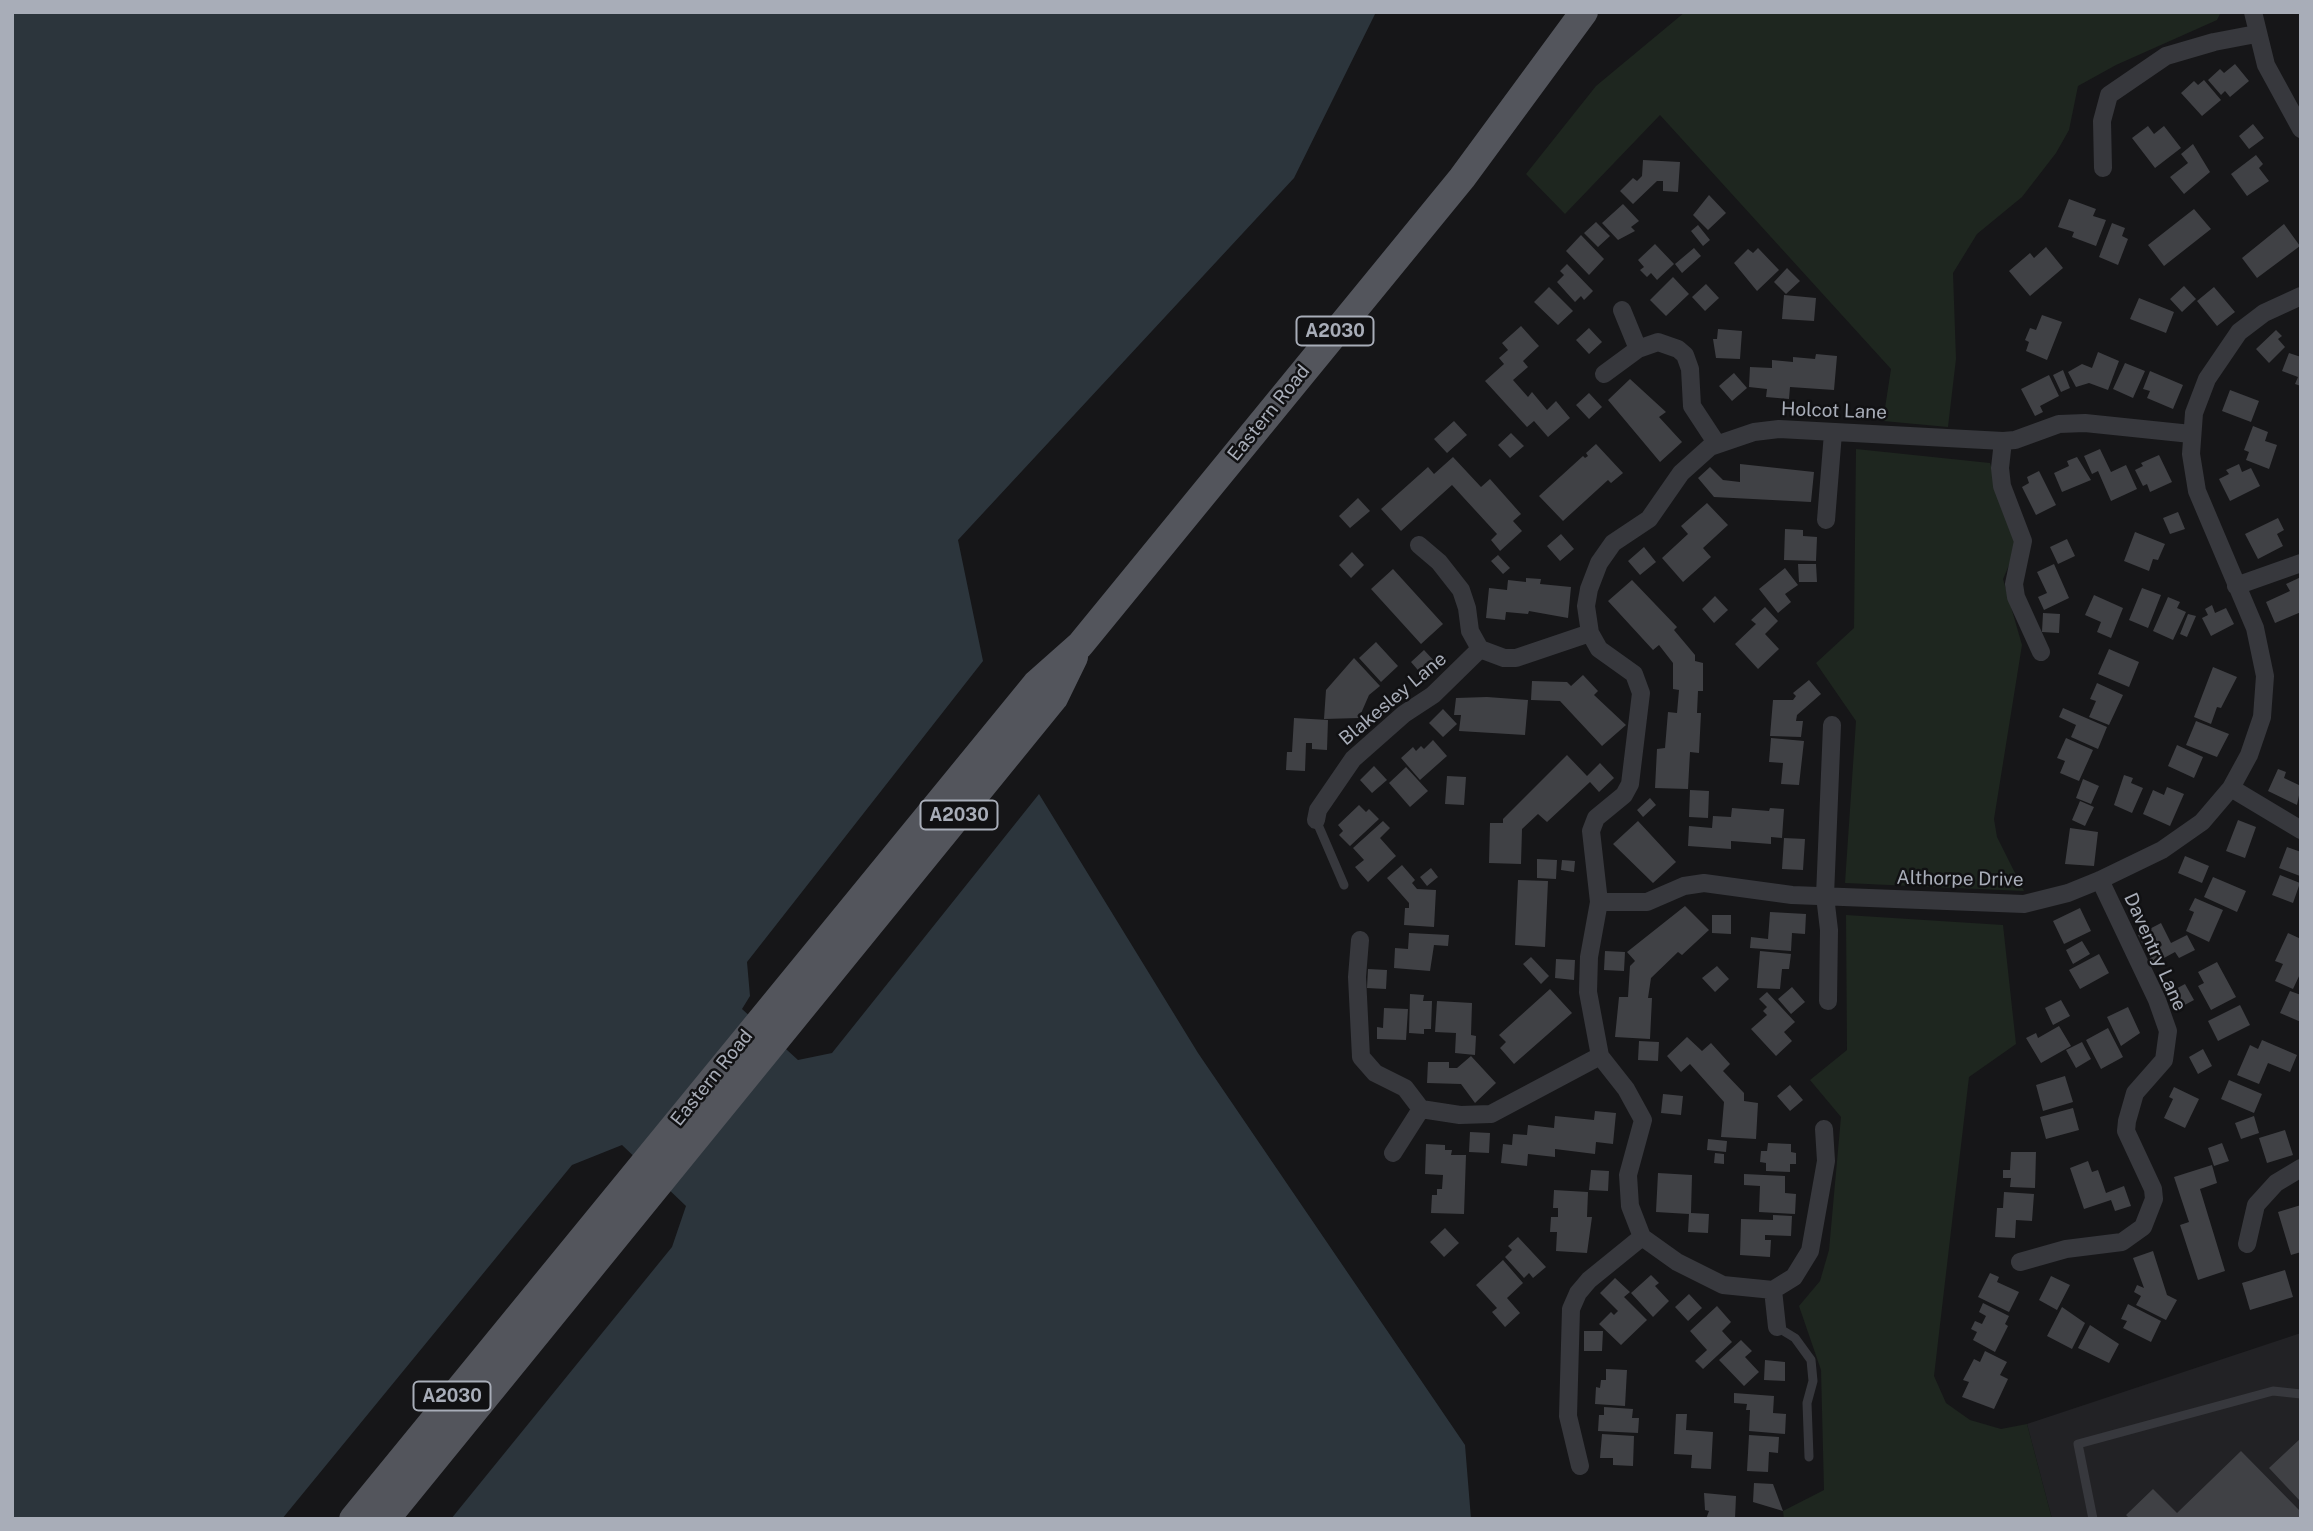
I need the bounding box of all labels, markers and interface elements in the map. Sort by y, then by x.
road number: A2030 [1296,316,1374,346]
street label: Eastern Road [1223,360,1315,466]
street label: Holcot Lane [1781,398,1887,424]
street label: Blakesley Lane [1335,648,1451,750]
road number: A2030 [920,800,998,830]
street label: Althorpe Drive [1896,866,2024,892]
street label: Daventry Lane [2119,889,2191,1015]
street label: Eastern Road [666,1025,758,1131]
road number: A2030 [414,1381,490,1410]

